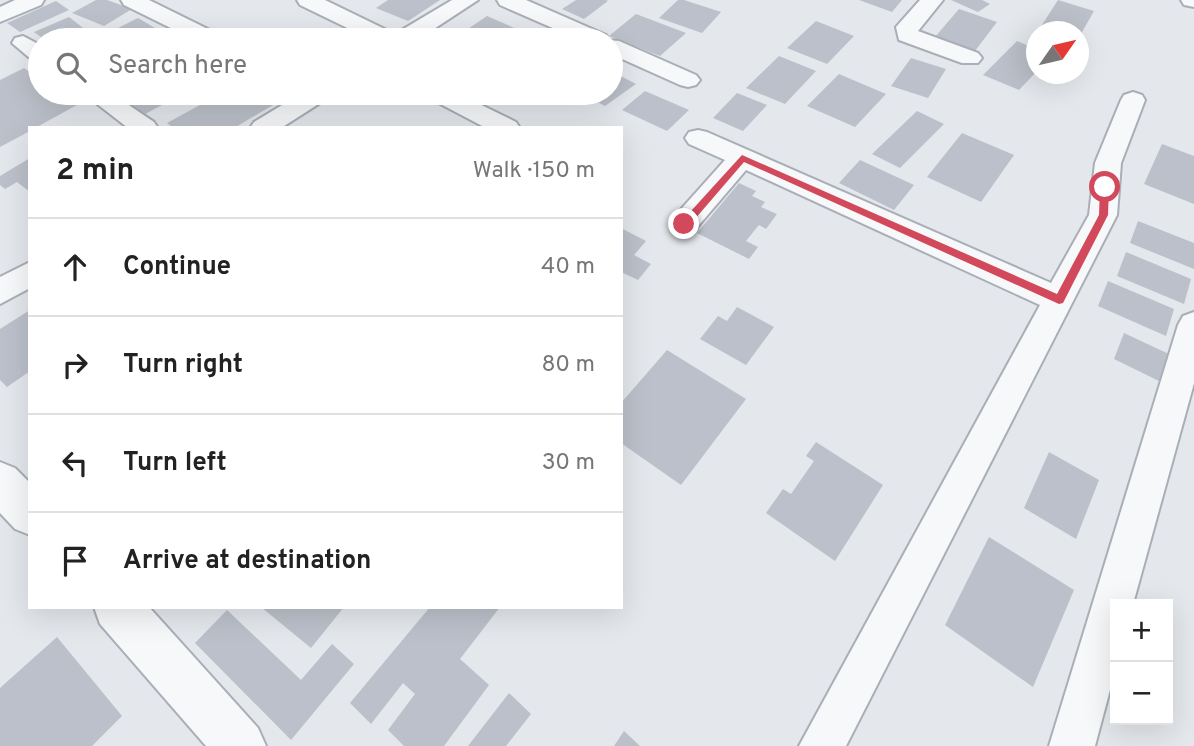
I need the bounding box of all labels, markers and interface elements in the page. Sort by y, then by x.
north arrow [1026,21,1089,84]
search box [28,28,623,105]
icon: search [52,48,90,86]
text: Search here [108,50,247,83]
text: 2 min [56,153,134,190]
text: Walk · 150 m [473,157,595,186]
route start [1089,171,1120,202]
route end [668,208,699,239]
icon: ahead [56,248,94,286]
text: Continue [123,251,231,284]
text: 40 m [541,253,595,282]
icon: right [56,346,94,384]
text: Turn right [123,349,243,382]
text: 80 m [542,351,595,380]
icon: left [56,444,94,482]
text: Turn left [123,447,227,480]
text: 30 m [542,449,595,478]
icon: arrive [56,542,94,580]
text: Arrive at destination [123,545,371,578]
map controls [1110,599,1173,725]
button: + [1110,599,1173,662]
button: − [1110,662,1173,725]

